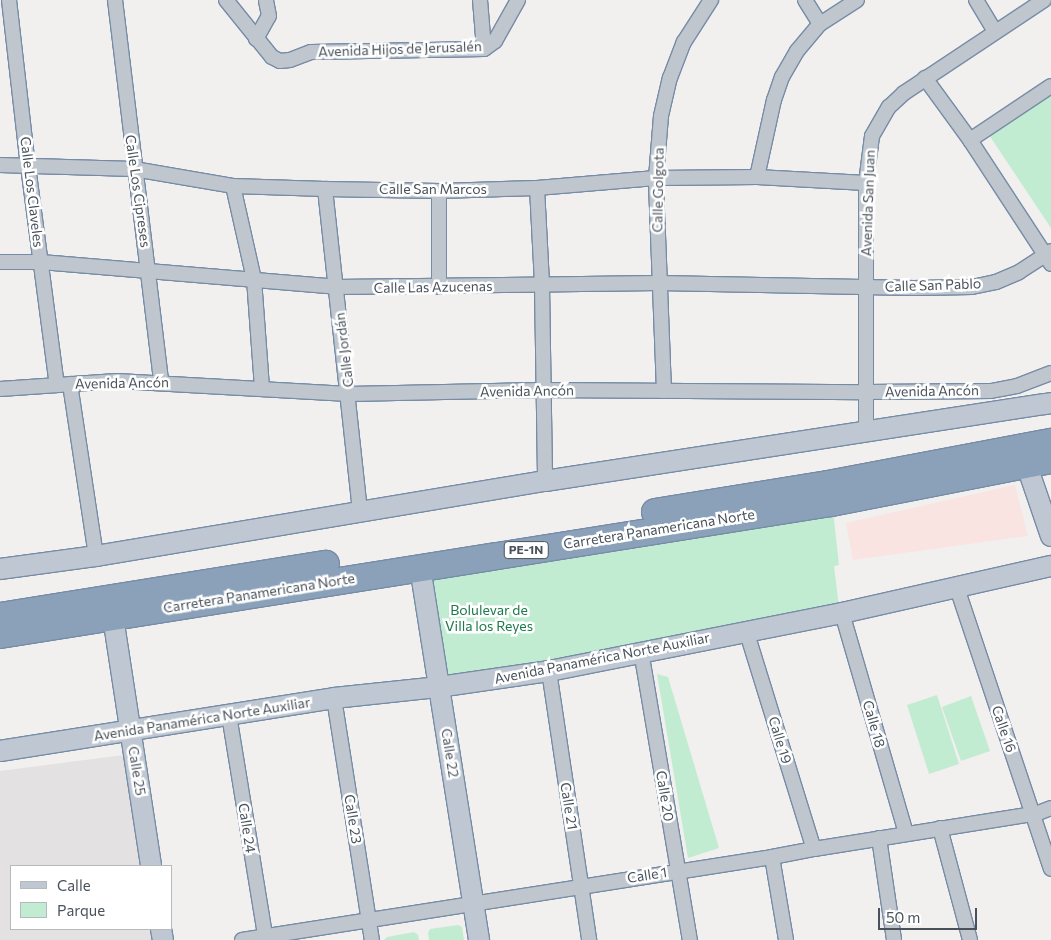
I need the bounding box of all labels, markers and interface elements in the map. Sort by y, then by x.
street label: Avenida Hijos de Jerusalén [318,38,482,60]
street label: Calle Los Cipreses [122,134,154,248]
street label: Calle Los Claveles [17,136,47,248]
street label: Calle Golgota [649,147,667,233]
street label: Avenida San Juan [858,149,878,257]
street label: Calle San Marcos [379,181,487,197]
street label: Calle San Pablo [884,275,982,295]
street label: Calle Las Azucenas [373,278,493,296]
street label: Calle Jordán [331,312,357,388]
street label: Avenida Ancón [75,374,169,392]
street label: Avenida Ancón [480,382,574,400]
street label: Avenida Ancón [885,382,979,400]
street label: Carretera Panamericana Norte [562,506,756,552]
road number: PE-1N [504,540,548,560]
street label: Carretera Panamericana Norte [162,570,356,616]
park label: Bolulevar de Villa los Reyes [445,602,533,634]
street label: Avenida Panamérica Norte Auxiliar [493,629,711,687]
street label: Avenida Panamérica Norte Auxiliar [93,694,311,744]
street label: Calle 18 [859,698,889,750]
street label: Calle 16 [988,703,1020,755]
street label: Calle 19 [765,714,795,766]
street label: Calle 22 [438,727,462,779]
street label: Calle 25 [125,745,149,797]
street label: Calle 20 [653,770,677,822]
street label: Calle 21 [557,781,581,831]
street label: Calle 23 [341,793,365,845]
street label: Calle 24 [235,802,259,854]
street label: Calle 1 [626,864,668,886]
legend [10,865,172,930]
text: Calle [57,876,91,894]
scale bar [881,898,980,930]
text: Parque [57,901,105,919]
text: 50 m [886,908,920,926]

